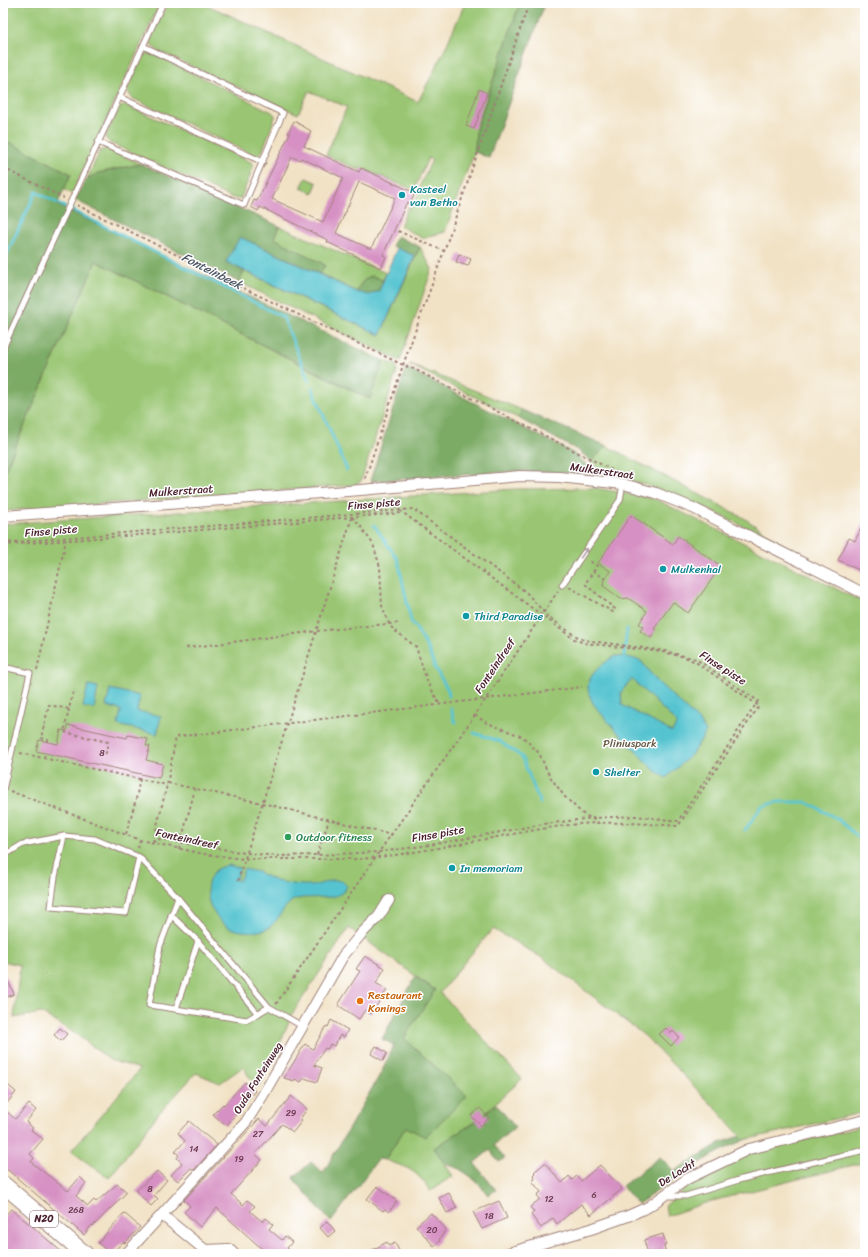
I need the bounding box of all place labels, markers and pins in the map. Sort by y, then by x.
place label: Kasteel van Betho [410,180,458,212]
marker: Kasteel van Betho [397,190,407,200]
place label: Mulkenhal [671,560,722,579]
marker: Mulkenhal [658,564,668,574]
place label: Third Paradise [474,607,543,626]
marker: Third Paradise [461,611,471,621]
place label: Shelter [604,763,642,782]
marker: Shelter [591,767,601,777]
place label: Outdoor fitness [296,828,373,847]
marker: Outdoor fitness [283,832,293,842]
place label: In memoriam [459,859,523,878]
marker: In memoriam [447,863,457,873]
place label: Restaurant Konings [368,986,423,1018]
marker: Restaurant Konings [355,996,365,1006]

